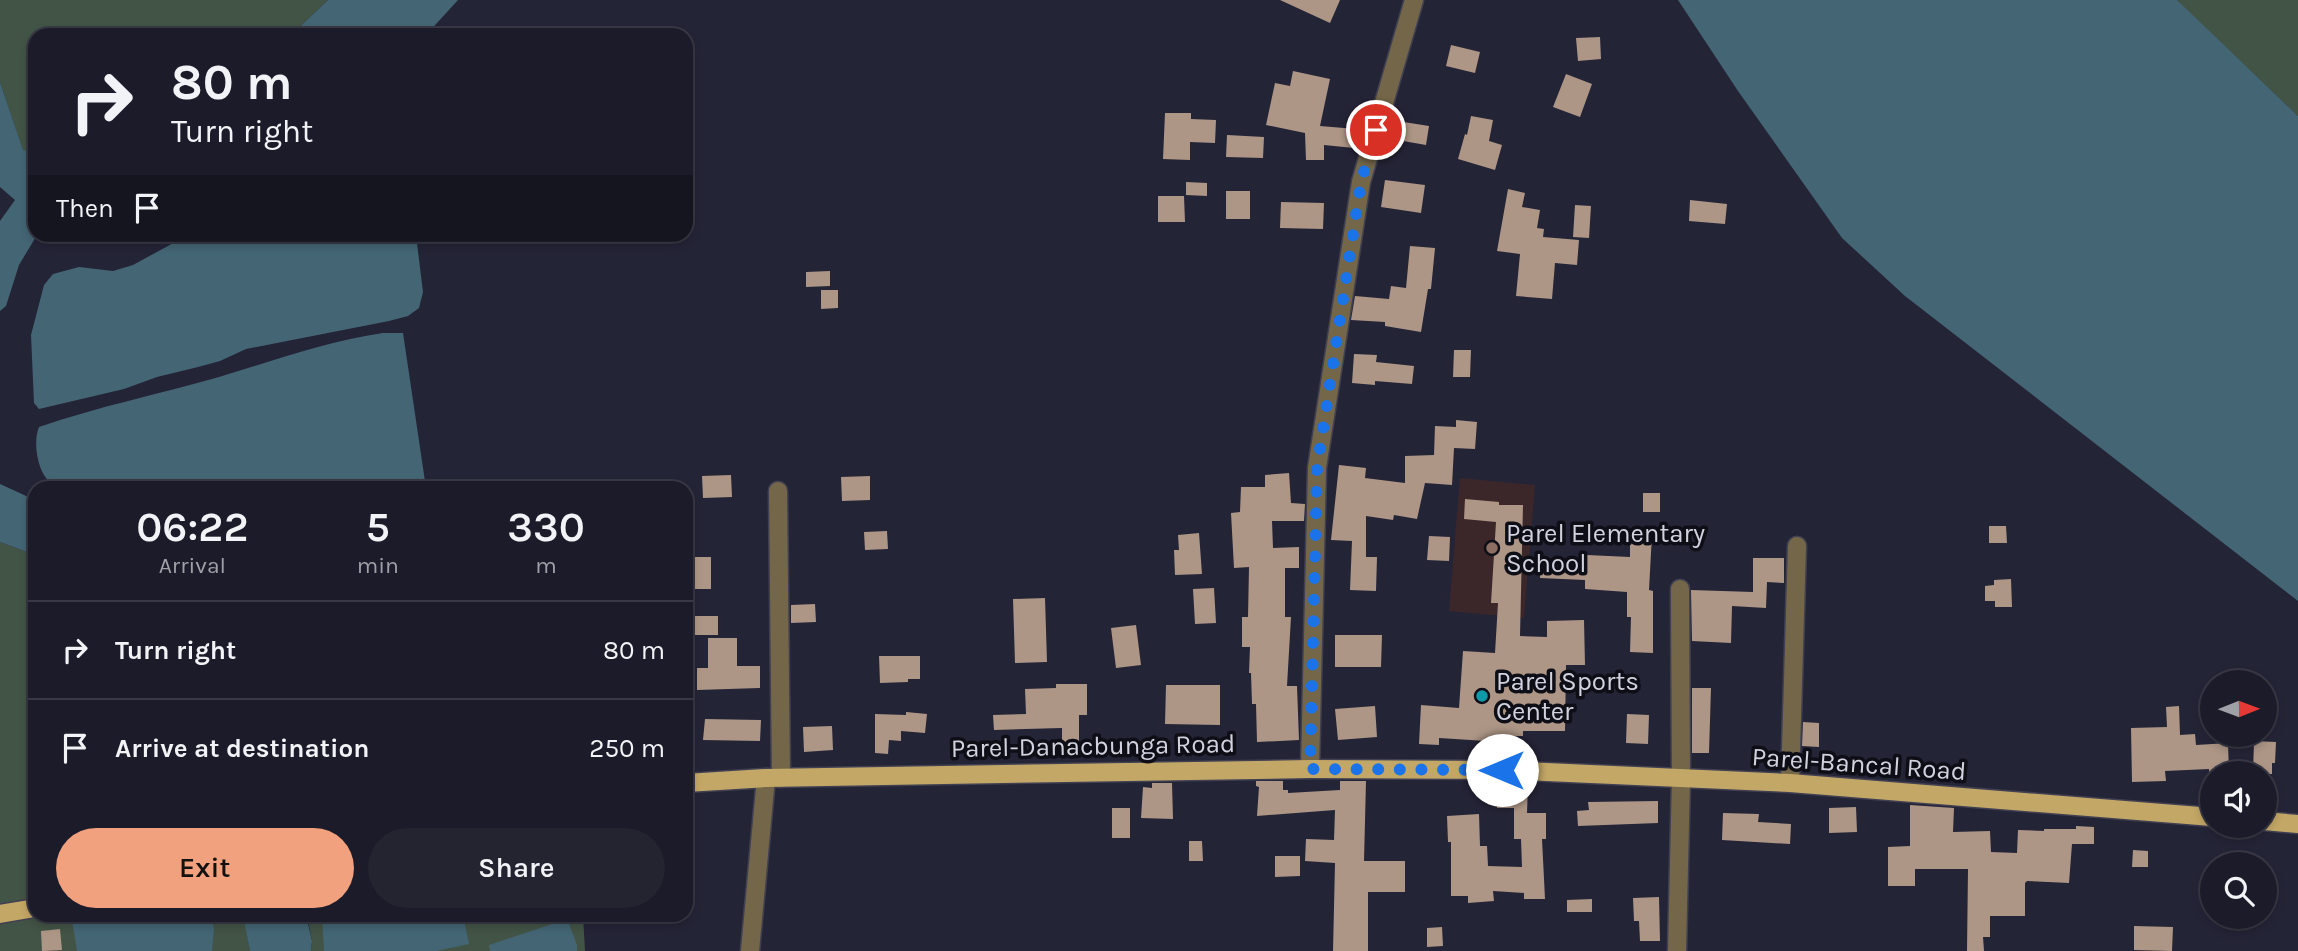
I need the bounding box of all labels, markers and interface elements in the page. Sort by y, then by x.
text: 80 m [171,54,293,111]
icon: right [56,56,147,147]
pin [1346,100,1406,160]
icon: arrive [1357,111,1395,149]
text: Turn right [171,113,313,150]
icon: arrive [128,189,166,227]
text: Then [56,193,114,224]
text: 06:22 [136,502,249,552]
text: 5 [366,502,390,552]
text: 330 [507,502,585,552]
place label: Parel Elementary School [1506,518,1705,579]
marker: Parel Elementary School [1484,540,1500,556]
text: Arrival [159,552,226,579]
text: min [357,552,399,579]
text: m [535,552,557,579]
icon: right [56,631,94,669]
text: Turn right [115,635,236,666]
text: 80 m [603,635,665,666]
place label: Parel Sports Center [1496,666,1639,727]
north arrow [2200,670,2277,747]
map controls [2200,670,2277,929]
marker: Parel Sports Center [1474,688,1490,704]
street label: Parel-Danacbunga Road [950,728,1236,764]
icon: arrive [56,729,94,767]
text: Arrive at destination [115,733,369,764]
text: 250 m [589,733,665,764]
position arrow [1465,733,1539,807]
street label: Parel-Bancal Road [1751,741,1967,787]
button: sound [2200,761,2277,838]
button: Exit [56,828,354,908]
button: Share [368,828,665,908]
button: search [2200,852,2277,929]

